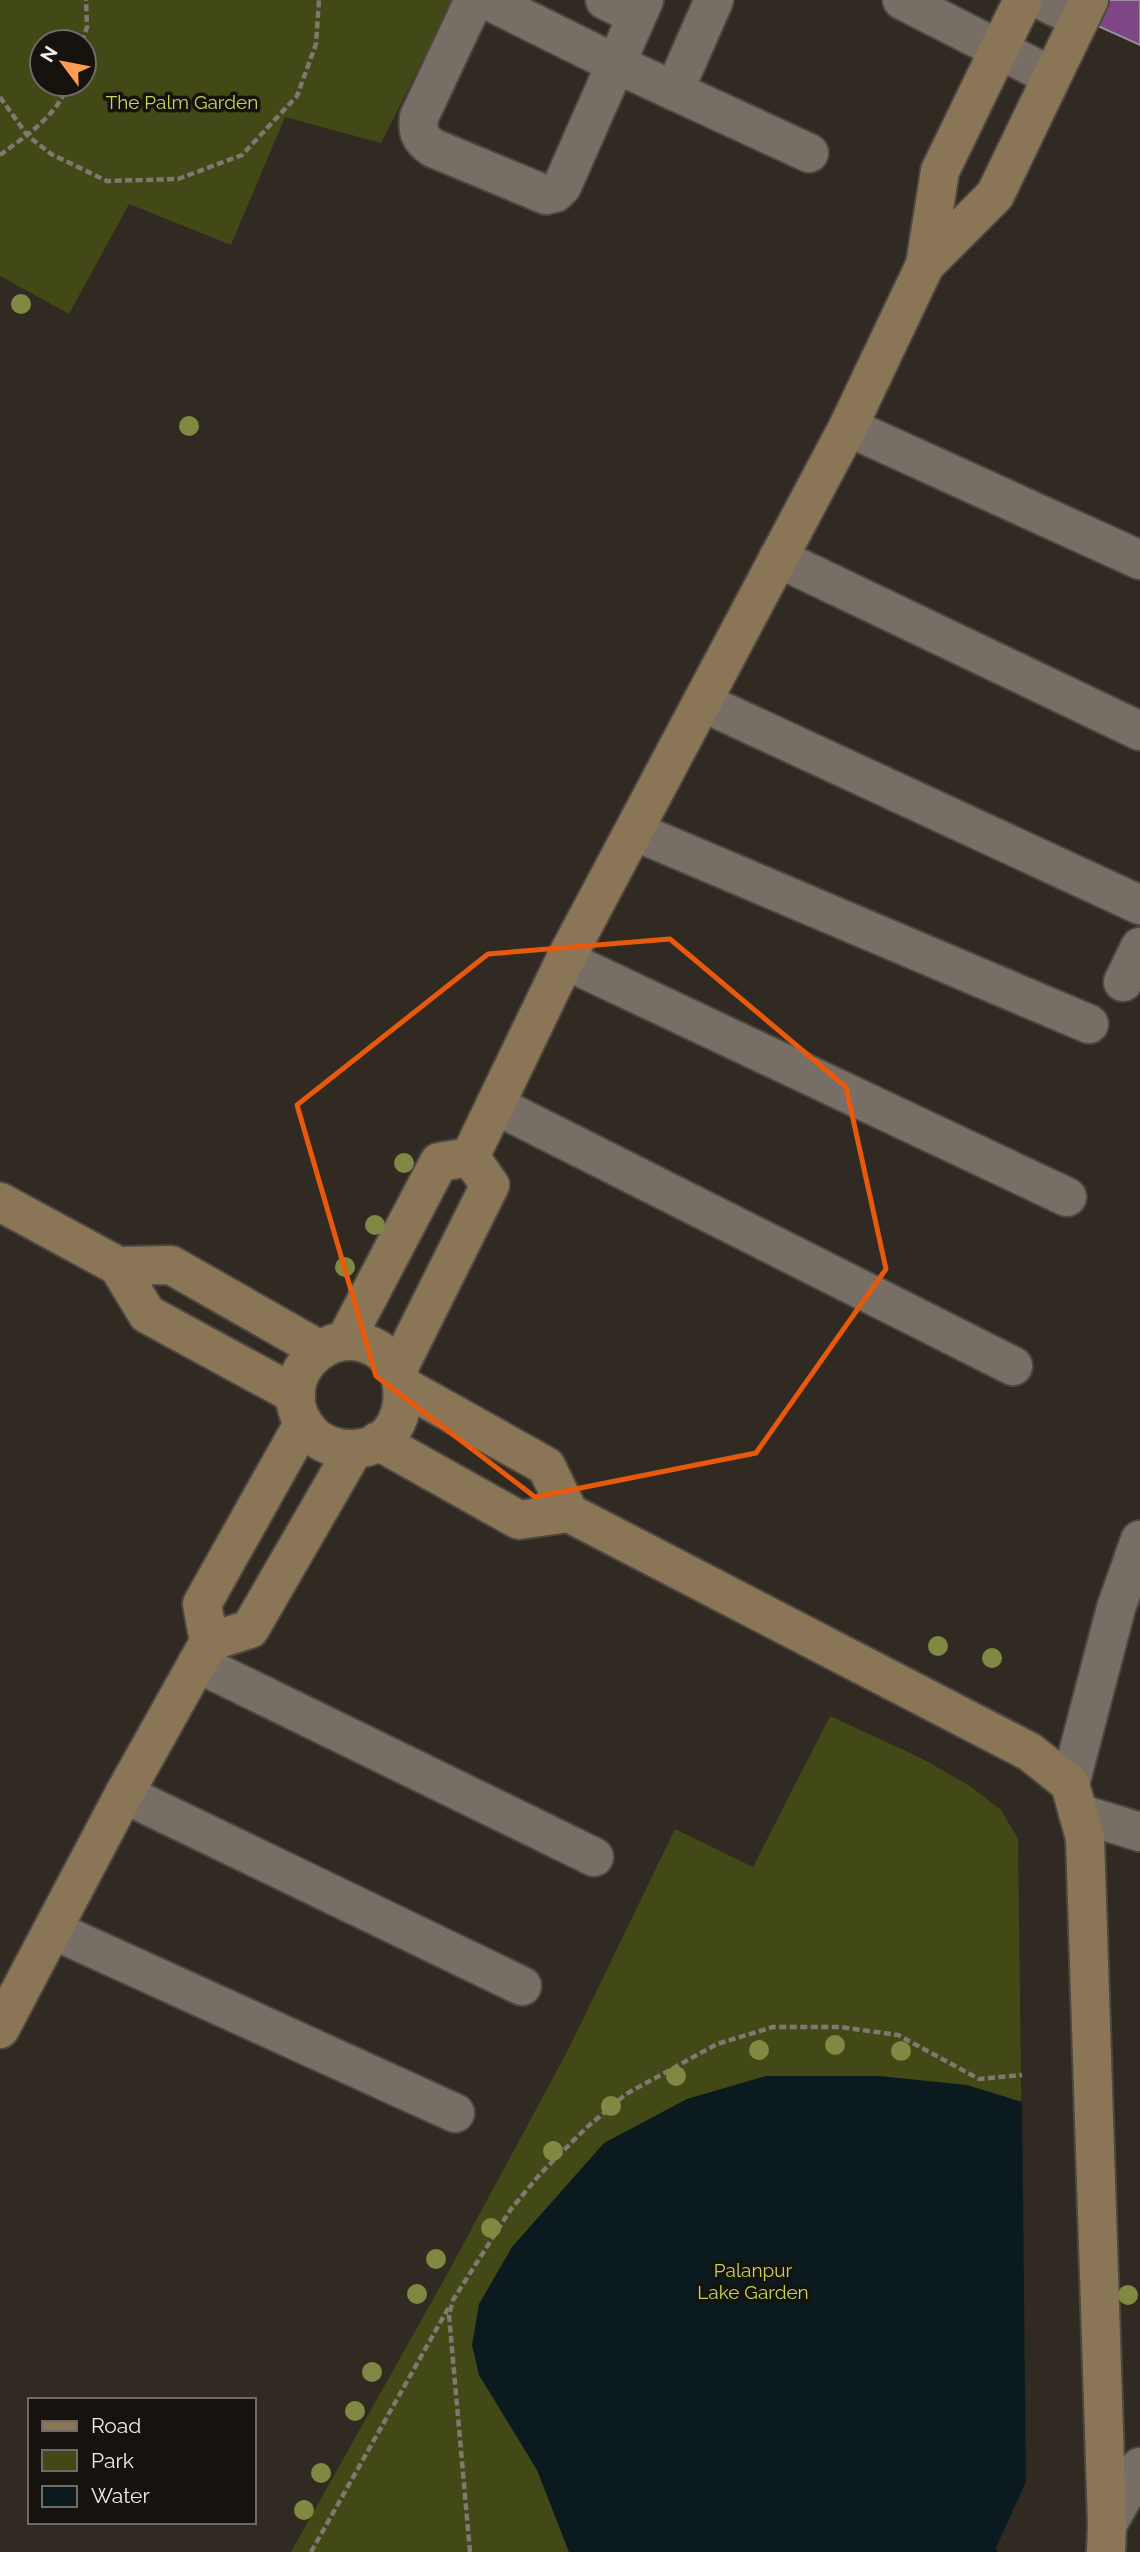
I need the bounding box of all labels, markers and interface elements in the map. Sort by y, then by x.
north arrow [28,28,98,98]
text: N [35,42,62,66]
park label: The Palm Garden [106,91,258,113]
park label: Palanpur Lake Garden [697,2259,809,2303]
legend [28,2398,256,2524]
text: Road [91,2413,141,2438]
text: Park [91,2448,134,2473]
text: Water [91,2483,150,2508]

